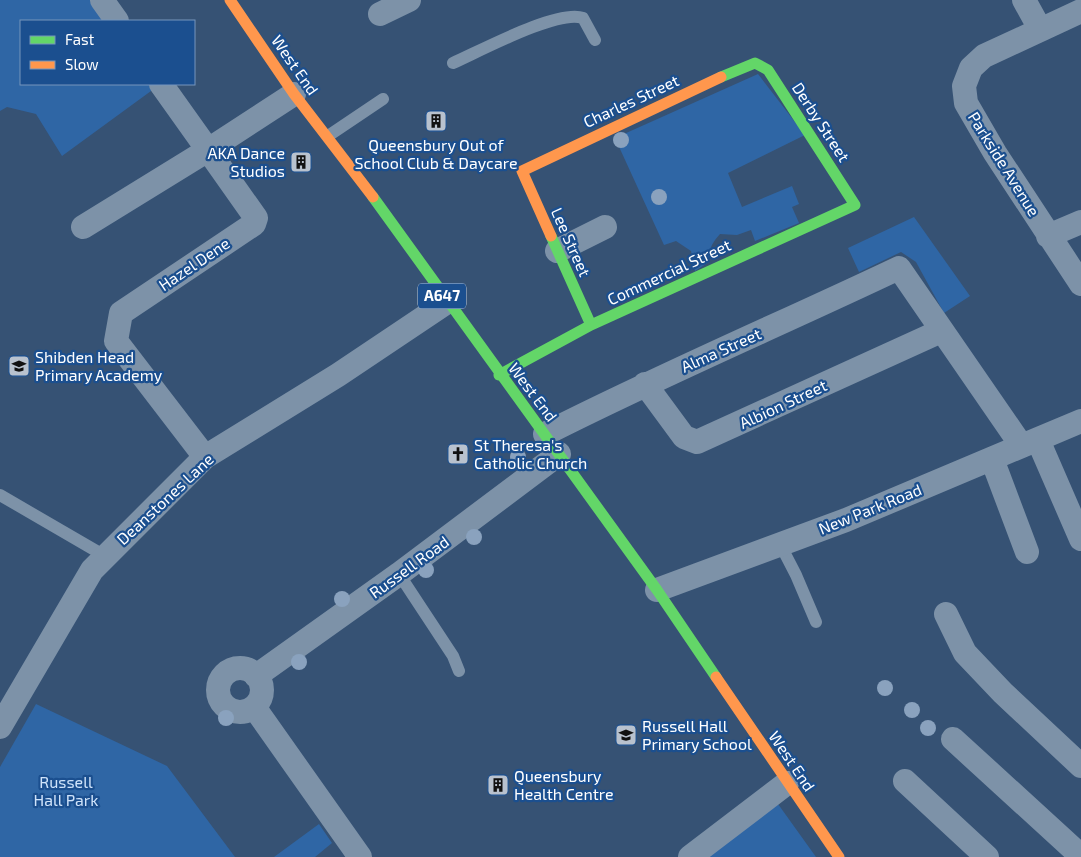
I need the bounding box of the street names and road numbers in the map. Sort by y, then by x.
street label: West End [268,31,323,98]
street label: Charles Street [580,70,682,131]
street label: Derby Street [789,78,854,165]
street label: Parkside Avenue [965,108,1044,219]
street label: Lee Street [548,204,595,279]
street label: Hazel Dene [155,233,233,294]
street label: Commercial Street [604,235,734,308]
road number: A647 [418,284,466,308]
street label: Alma Street [678,323,764,376]
street label: West End [505,359,562,425]
street label: Albion Street [736,375,829,432]
street label: Deanstones Lane [112,449,217,548]
street label: New Park Road [816,479,924,538]
street label: Russell Road [365,531,452,602]
street label: West End [765,727,819,795]

